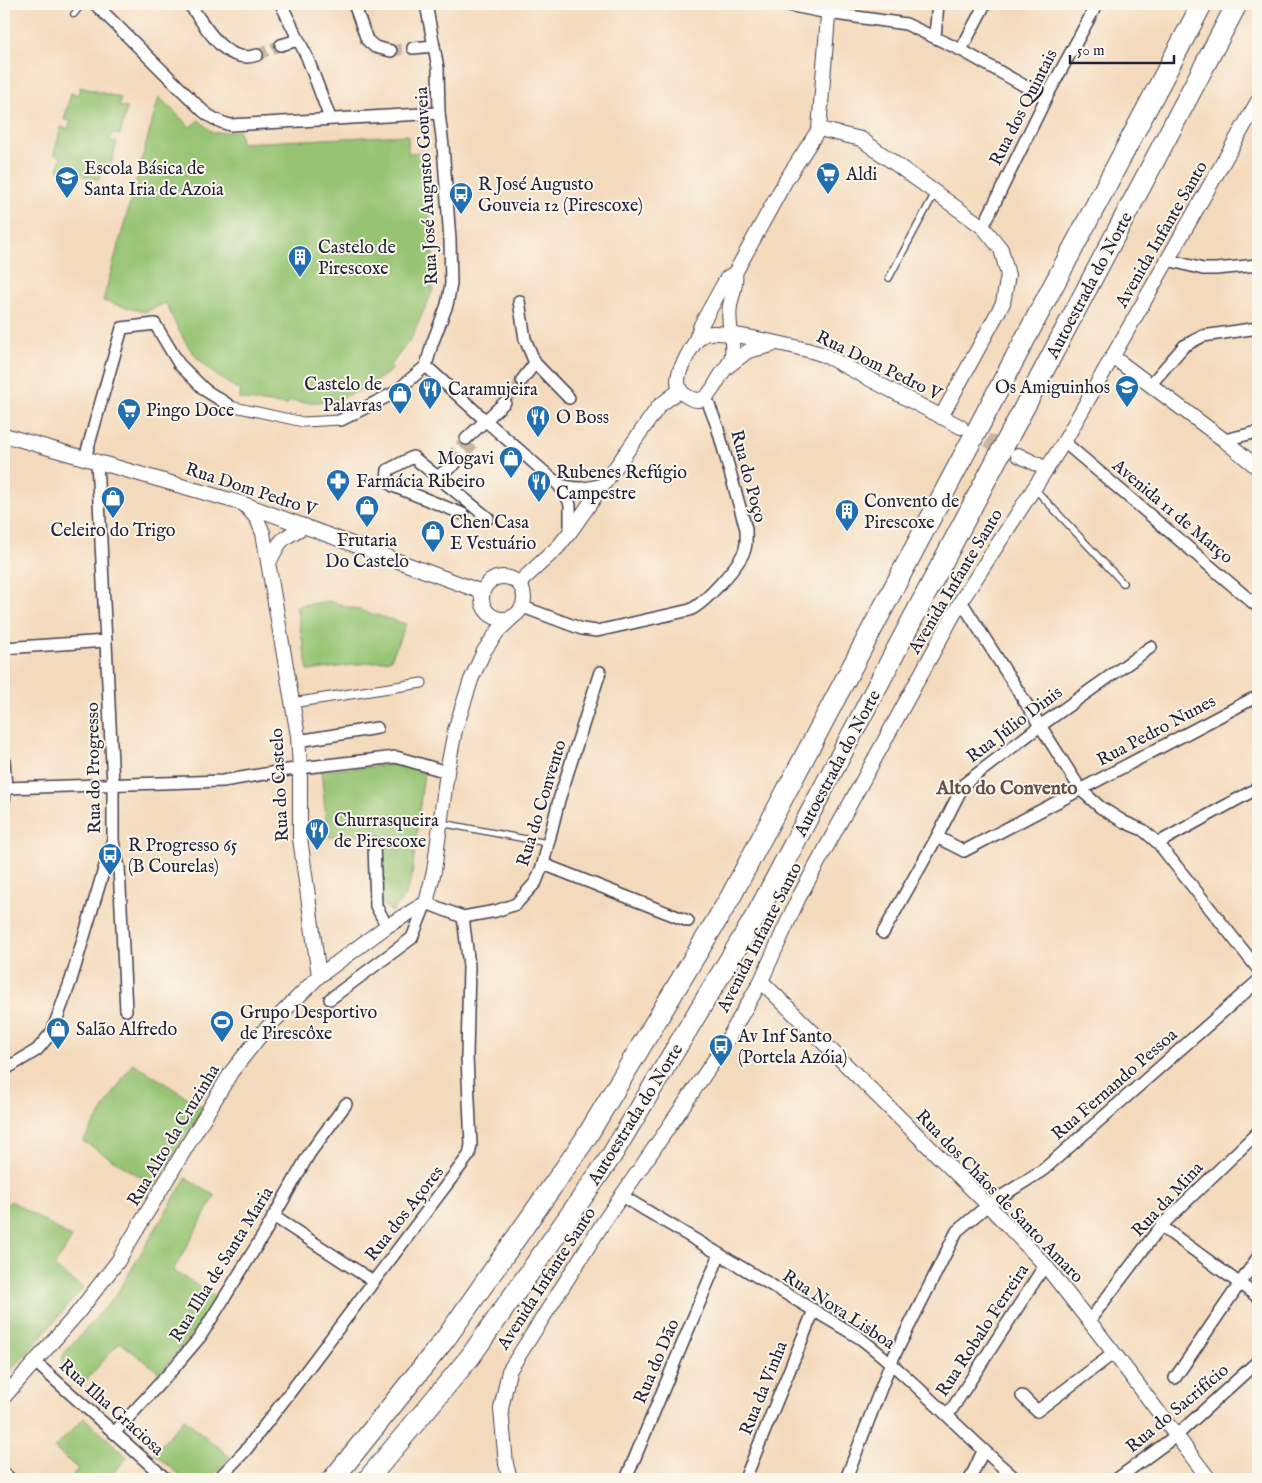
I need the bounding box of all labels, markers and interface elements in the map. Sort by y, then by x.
scale bar [1070,32,1173,64]
text: 50 m [1077,41,1105,60]
street label: Rua dos Quintais [985,46,1064,170]
street label: Rua José Augusto Gouveia [411,86,444,286]
street label: Avenida Infante Santo [1110,157,1214,313]
place label: Escola Básica de Santa Iria de Azoia [84,158,224,202]
supermarket icon: Aldi [815,161,841,195]
place label: Aldi [845,164,878,187]
school or university icon: Escola Básica de Santa Iria de Azoia [54,165,80,199]
place label: R José Augusto Gouveia 12 (Pirescoxe) [478,174,643,218]
bus stop icon: R José Augusto Gouveia 12 (Pirescoxe) [448,181,474,215]
street label: Autoestrada do Norte [1041,208,1139,364]
place label: Castelo de Pirescoxe [318,237,396,281]
building icon: Castelo de Pirescoxe [287,244,313,278]
street label: Rua Dom Pedro V [812,326,946,407]
place label: Castelo de Palavras [304,374,382,418]
school or university icon: Os Amiguinhos [1114,374,1140,408]
restaurant icon: Caramujeira [417,376,443,410]
place label: Os Amiguinhos [995,377,1110,400]
place label: Caramujeira [448,379,538,402]
shop icon: Castelo de Palavras [387,381,413,415]
supermarket icon: Pingo Doce [116,397,142,431]
place label: Pingo Doce [146,400,234,423]
restaurant icon: O Boss [525,404,551,438]
place label: O Boss [556,407,609,430]
street label: Rua do Poço [724,428,771,526]
shop icon: Mogavi [498,445,524,479]
place label: Mogavi [437,448,494,471]
street label: Avenida 11 de Março [1106,454,1238,570]
street label: Rua Dom Pedro V [182,458,320,523]
place label: Rubenes Refúgio Campestre [556,462,687,506]
pharmacy icon: Farmácia Ribeiro [325,468,351,502]
restaurant icon: Rubenes Refúgio Campestre [526,469,552,503]
place label: Farmácia Ribeiro [356,471,485,494]
shop icon: Celeiro do Trigo [100,485,126,519]
place label: Convento de Pirescoxe [864,491,959,535]
shop icon: Frutaria Do Castelo [354,494,380,528]
building icon: Convento de Pirescoxe [834,498,860,532]
street label: Avenida Infante Santo [903,505,1009,659]
place label: Chen Casa E Vestuário [450,512,536,556]
shop icon: Chen Casa E Vestuário [420,519,446,553]
place label: Celeiro do Trigo [50,520,176,543]
place label: Frutaria Do Castelo [325,530,409,574]
street label: Rua Júlio Dinis [962,682,1067,769]
street label: Autoestrada do Norte [789,686,887,842]
street label: Rua Pedro Nunes [1093,690,1220,772]
street label: Rua do Progresso [82,702,107,834]
street label: Rua do Castelo [266,727,295,842]
street label: Rua do Convento [512,737,573,870]
district label: Alto do Convento [936,777,1077,801]
place label: Churrasqueira de Pirescoxe [334,810,439,854]
restaurant icon: Churrasqueira de Pirescoxe [304,817,330,851]
place label: R Progresso 65 (B Courelas) [128,835,238,879]
bus stop icon: R Progresso 65 (B Courelas) [97,842,123,876]
street label: Avenida Infante Santo [712,858,808,1018]
place label: Grupo Desportivo de Pirescôxe [240,1002,377,1046]
sports icon: Grupo Desportivo de Pirescôxe [209,1009,235,1043]
shop icon: Salão Alfredo [45,1016,71,1050]
place label: Salão Alfredo [76,1019,177,1042]
street label: Rua Fernando Pessoa [1047,1024,1183,1146]
place label: Av Inf Santo (Portela Azóia) [737,1026,847,1070]
bus stop icon: Av Inf Santo (Portela Azóia) [708,1033,734,1067]
street label: Autoestrada do Norte [583,1040,689,1191]
street label: Rua Alto da Cruzinha [123,1060,226,1211]
street label: Rua dos Chãos de Santo Amaro [910,1105,1088,1289]
street label: Rua da Mina [1127,1157,1209,1243]
street label: Rua dos Açores [361,1162,450,1266]
street label: Rua Ilha de Santa Maria [165,1183,279,1347]
street label: Avenida Infante Santo [492,1203,602,1355]
street label: Rua Robalo Ferreira [932,1260,1035,1402]
street label: Rua Nova Lisboa [777,1265,899,1355]
street label: Rua do Dão [629,1315,686,1407]
street label: Rua da Vinha [735,1338,794,1439]
street label: Rua Ilha Graciosa [54,1355,168,1461]
street label: Rua do Sacrifício [1122,1359,1234,1459]

